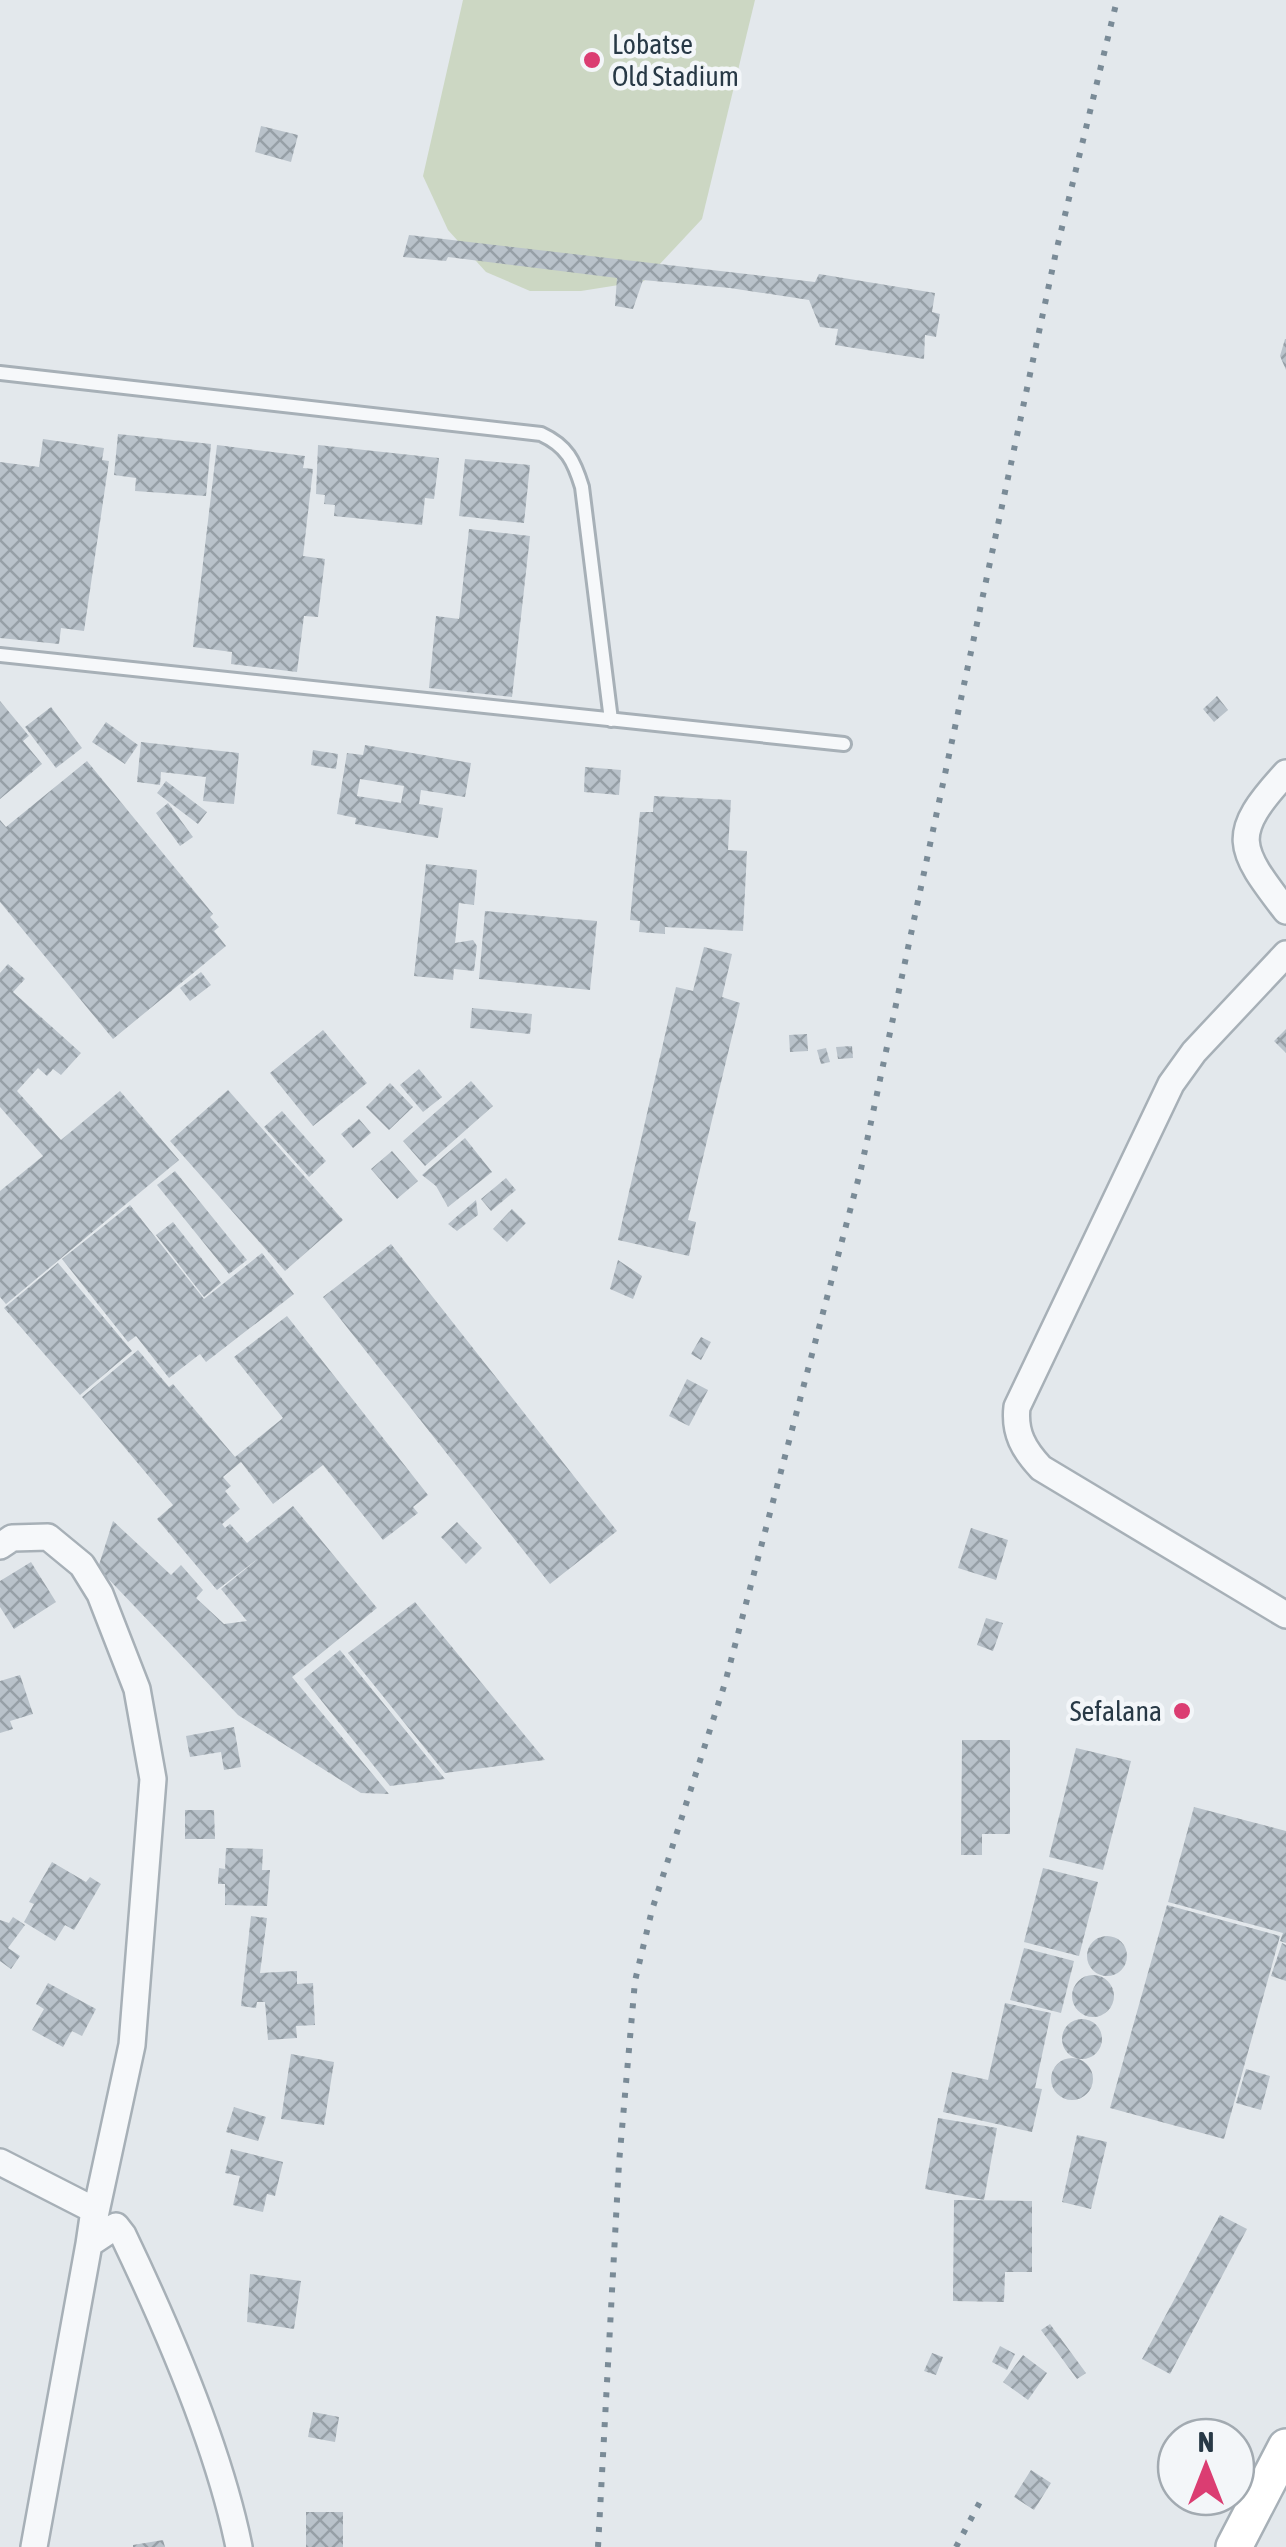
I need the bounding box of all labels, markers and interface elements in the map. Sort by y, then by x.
place label: Lobatse Old Stadium [612,28,739,92]
marker: Lobatse Old Stadium [581,49,603,71]
place label: Sefalana [1070,1695,1162,1727]
marker: Sefalana [1171,1700,1193,1722]
north arrow [1156,2417,1256,2517]
text: N [1198,2426,1214,2458]

